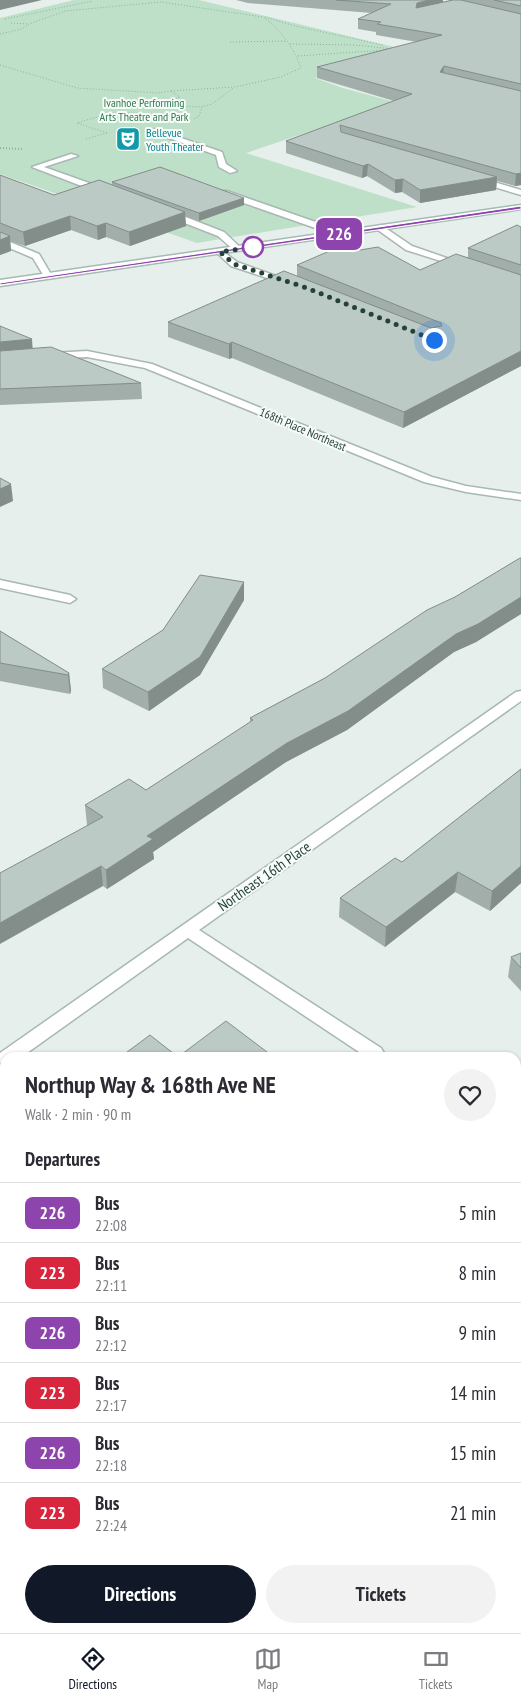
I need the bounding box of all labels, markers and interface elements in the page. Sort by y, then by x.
park label: Ivanhoe Performing Arts Theatre and Park [100,95,189,124]
place label: Bellevue Youth Theater [146,125,204,154]
theatre icon: Bellevue Youth Theater [115,126,141,152]
line badge: 226 [310,218,368,250]
text: 226 [326,222,352,245]
unlabelled marker [242,236,264,258]
your location [422,328,447,353]
street label: 168th Place Northeast [257,404,349,454]
street label: Northeast 16th Place [214,837,314,915]
text: Northup Way & 168th Ave NE [25,1069,276,1100]
button: heart [444,1069,496,1121]
text: Walk · 2 min · 90 m [25,1104,131,1124]
text: Departures [25,1147,100,1171]
text: Bus [95,1191,119,1215]
text: 226 [40,1201,65,1224]
text: 5 min [459,1201,496,1225]
text: 22:08 [95,1215,127,1235]
text: Bus [95,1251,119,1275]
text: 223 [40,1261,65,1284]
text: 8 min [459,1261,496,1285]
text: 22:11 [95,1275,127,1295]
text: Bus [95,1311,119,1335]
text: 226 [40,1321,65,1344]
text: 9 min [459,1321,496,1345]
text: 22:12 [95,1335,127,1355]
text: Bus [95,1371,119,1395]
text: 223 [40,1381,65,1404]
text: 14 min [450,1381,496,1405]
text: 22:17 [95,1395,127,1415]
text: Bus [95,1431,119,1455]
text: 226 [40,1441,65,1464]
text: 15 min [450,1441,496,1465]
text: 22:18 [95,1455,127,1475]
text: Bus [95,1491,119,1515]
text: 223 [40,1501,65,1524]
text: 21 min [450,1501,496,1525]
text: 22:24 [95,1515,127,1535]
button: Directions [25,1565,256,1623]
button: Tickets [266,1565,496,1623]
tab: Directions [68,1645,117,1693]
tab: Map [254,1645,282,1693]
tab: Tickets [419,1645,453,1693]

